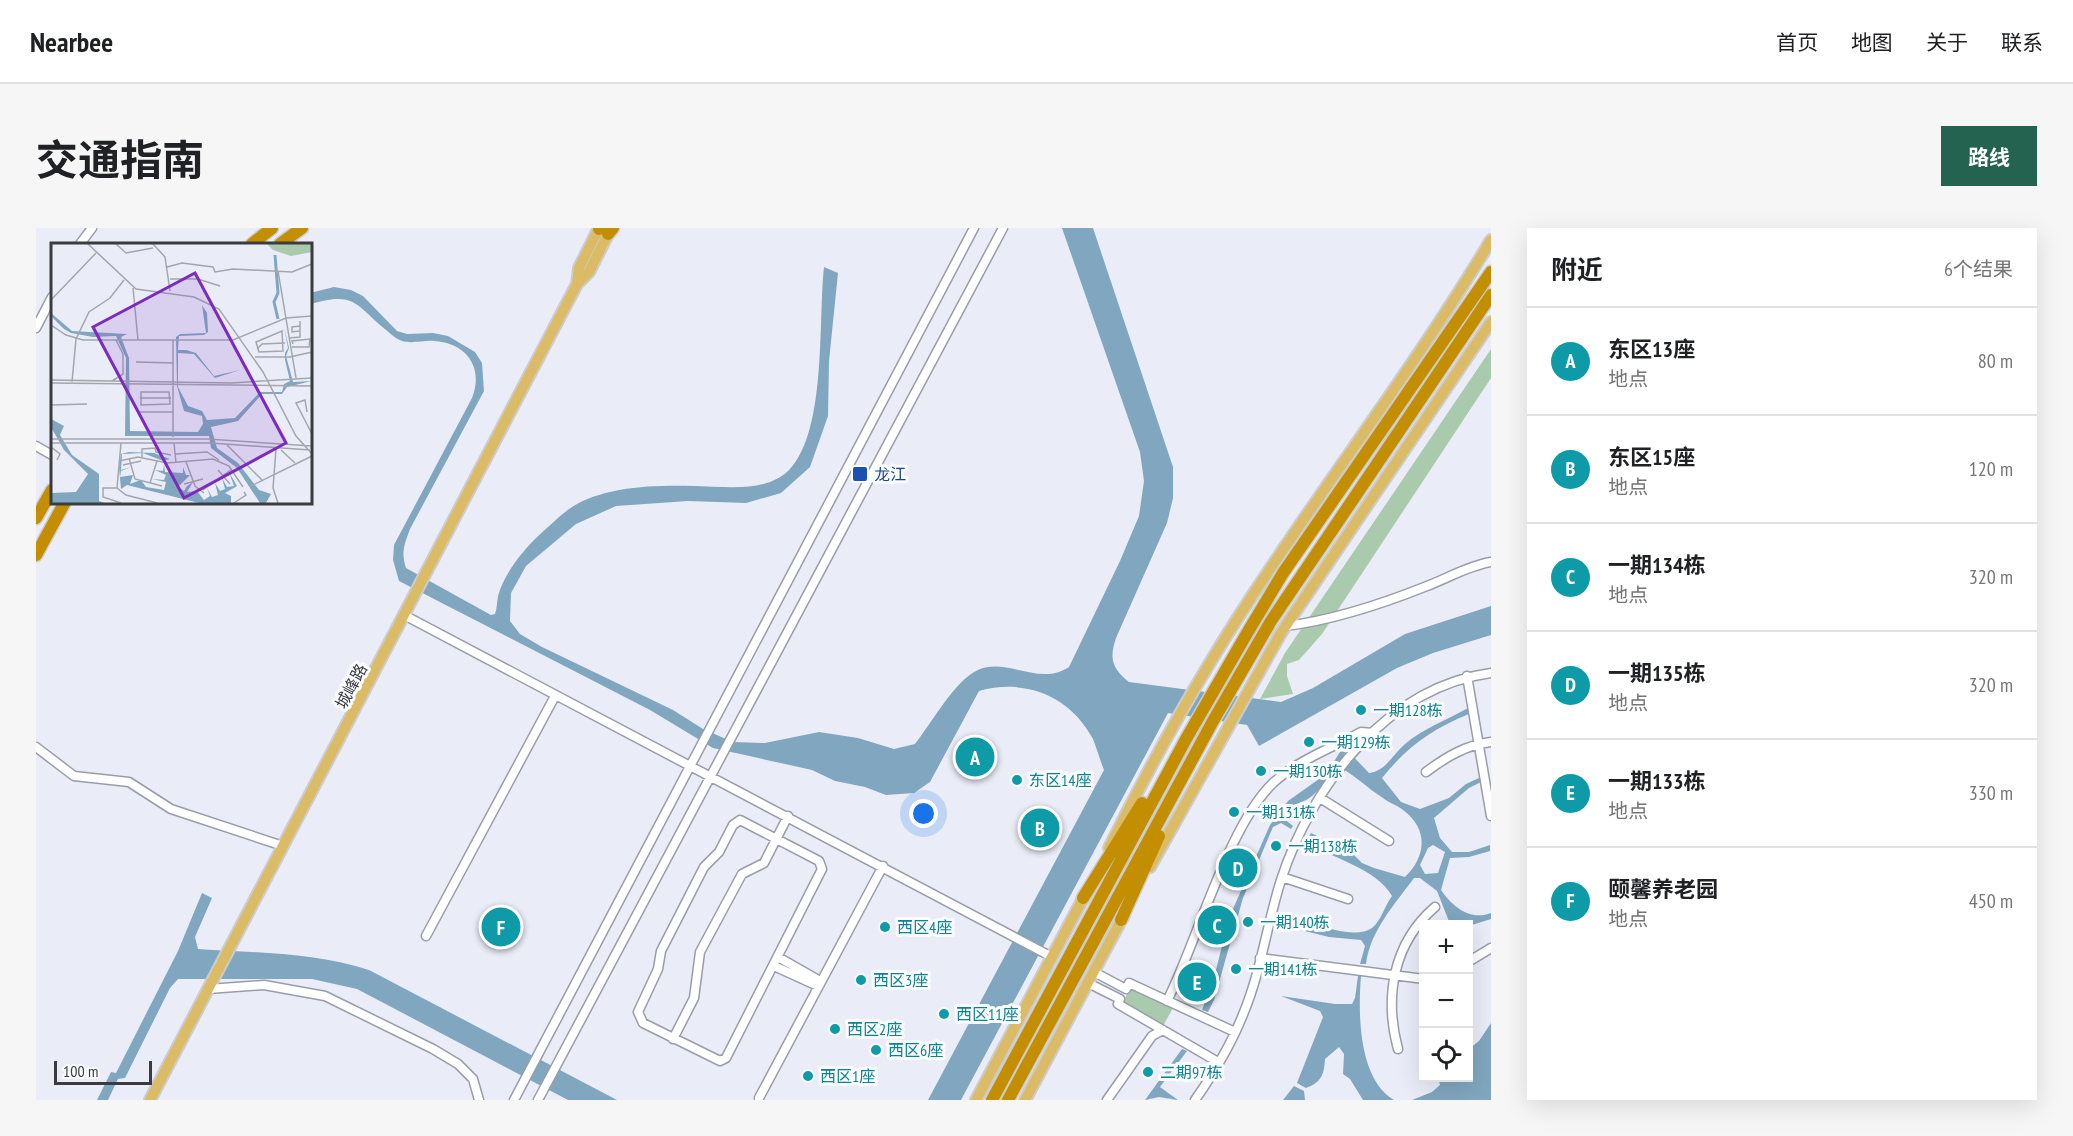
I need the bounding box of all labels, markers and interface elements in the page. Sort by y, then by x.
text: Nearbee [30,23,113,60]
text: 首页 [1776,29,1818,56]
text: 地图 [1851,29,1893,56]
text: 关于 [1926,29,1968,56]
text: 联系 [2001,29,2043,56]
button: 路线 [1941,126,2037,186]
text: 交通指南 [36,132,204,187]
inset map [51,243,312,504]
text: 附近 [1551,253,1603,286]
text: 6个结果 [1944,256,2013,282]
text: 东区13座 [1608,335,1695,363]
text: A [1565,348,1576,374]
text: 80 m [1978,348,2013,374]
text: 地点 [1608,366,1648,392]
text: 东区15座 [1608,443,1695,471]
text: B [1566,456,1575,482]
text: 120 m [1969,456,2013,482]
place label: 龙江 [874,464,906,484]
marker: 龙江 [851,465,869,483]
text: 地点 [1608,474,1648,500]
text: 一期134栋 [1608,551,1706,579]
text: C [1566,564,1575,590]
text: 320 m [1969,564,2013,590]
text: 地点 [1608,582,1648,608]
text: 一期135栋 [1608,659,1706,687]
street label: 城峰路 [331,660,371,712]
text: D [1565,672,1576,698]
text: 320 m [1969,672,2013,698]
text: 地点 [1608,690,1648,716]
place label: 一期128栋 [1373,700,1443,720]
marker: 一期128栋 [1354,703,1368,717]
place label: 一期129栋 [1321,732,1391,752]
pin: A [956,734,994,780]
marker: 一期129栋 [1302,735,1316,749]
place label: 一期130栋 [1273,761,1343,781]
marker: 一期130栋 [1254,764,1268,778]
text: 一期133栋 [1608,767,1706,795]
place label: 东区14座 [1029,770,1091,790]
marker: 东区14座 [1010,773,1024,787]
text: E [1566,780,1575,806]
text: 330 m [1969,780,2013,806]
text: 地点 [1608,798,1648,824]
your location [909,799,938,828]
place label: 一期131栋 [1246,802,1316,822]
marker: 一期131栋 [1227,805,1241,819]
pin: B [1020,806,1060,850]
place label: 一期138栋 [1288,836,1358,856]
marker: 一期138栋 [1269,839,1283,853]
pin: D [1218,846,1258,890]
text: 颐馨养老园 [1608,875,1718,903]
text: F [1566,888,1575,914]
text: 450 m [1969,888,2013,914]
pin: C [1198,902,1236,948]
pin: F [482,904,520,950]
text: 地点 [1608,906,1648,932]
place label: 一期140栋 [1260,912,1330,932]
marker: 一期140栋 [1241,915,1255,929]
place label: 西区4座 [897,917,952,937]
marker: 西区4座 [878,920,892,934]
map controls [1419,920,1473,1082]
button: + [1419,920,1473,974]
place label: 一期141栋 [1248,959,1318,979]
pin: E [1178,960,1216,1005]
marker: 一期141栋 [1229,962,1243,976]
place label: 西区3座 [873,970,928,990]
marker: 西区3座 [854,973,868,987]
button: − [1419,974,1473,1028]
place label: 西区11座 [956,1004,1018,1024]
marker: 西区11座 [937,1007,951,1021]
place label: 西区2座 [847,1019,902,1039]
marker: 西区2座 [828,1022,842,1036]
button: locate [1419,1028,1473,1082]
place label: 西区6座 [888,1040,943,1060]
marker: 西区6座 [869,1043,883,1057]
scale bar [54,1058,152,1086]
text: 100 m [63,1061,98,1081]
place label: 二期97栋 [1160,1062,1222,1082]
marker: 二期97栋 [1141,1065,1155,1079]
place label: 西区1座 [820,1066,875,1086]
marker: 西区1座 [801,1069,815,1083]

